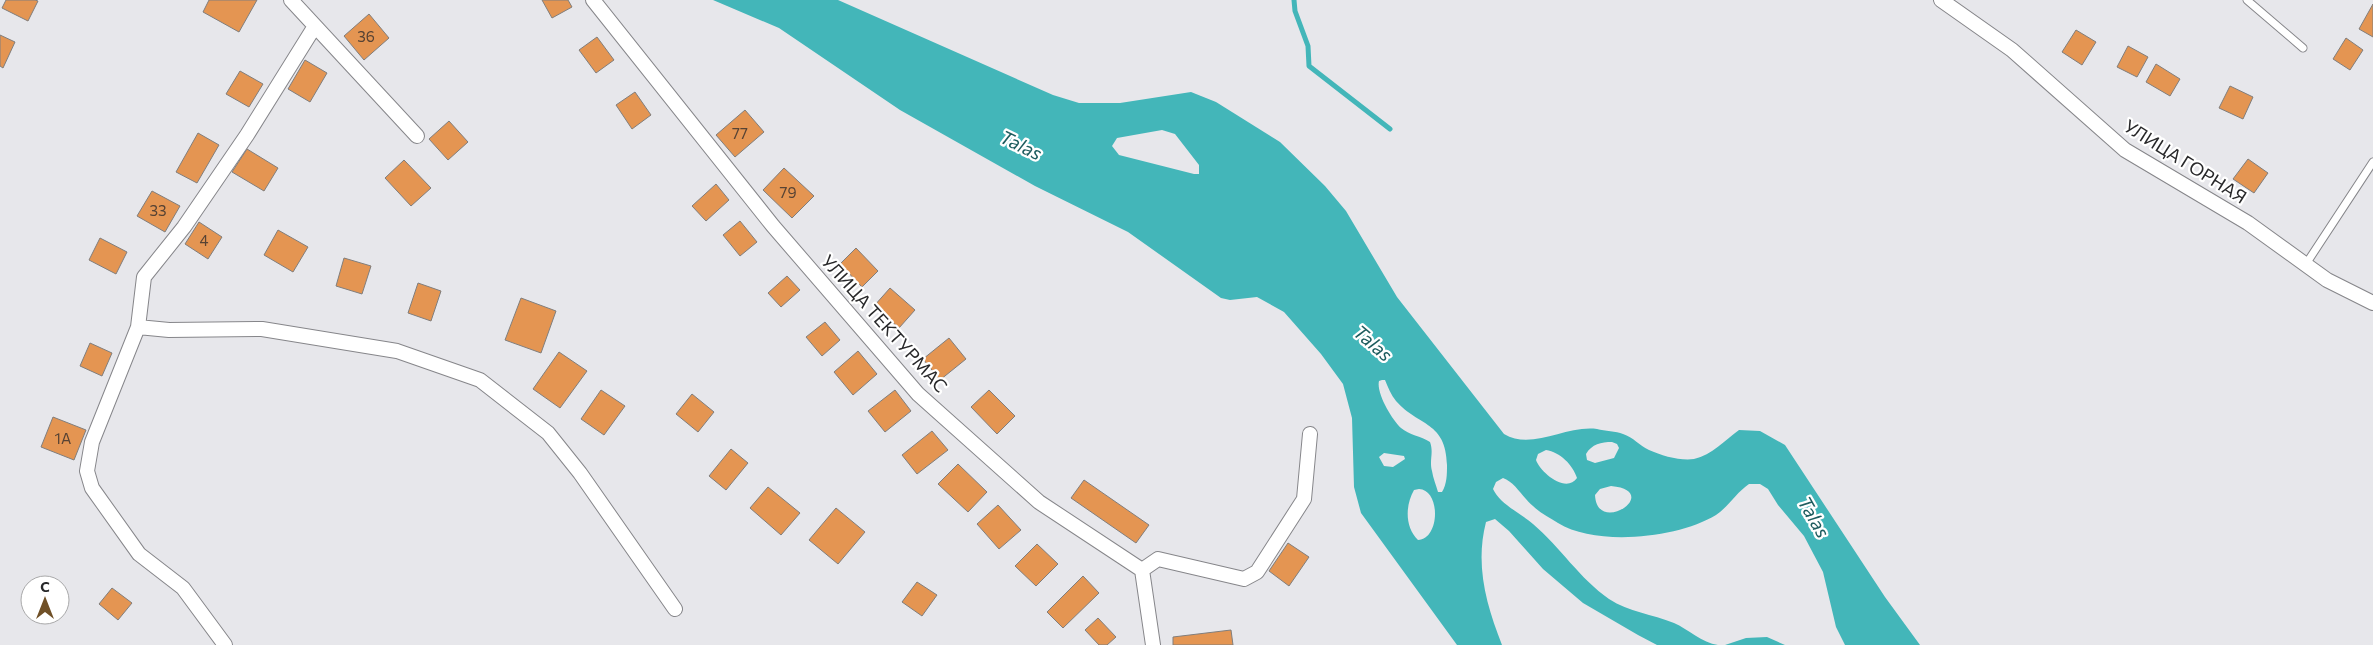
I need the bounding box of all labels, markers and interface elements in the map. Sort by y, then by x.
house number: 36 [357,27,375,45]
street label: УЛИЦА ГОРНАЯ [2120,115,2251,208]
house number: 77 [732,124,748,142]
water label: Talas [996,125,1046,165]
house number: 79 [780,183,796,201]
house number: 33 [149,201,167,219]
house number: 4 [200,231,209,249]
street label: УЛИЦА ТЕКТУРМАС [817,250,952,397]
water label: Talas [1349,320,1398,366]
house number: 1А [55,429,71,447]
water label: Talas [1794,492,1836,542]
north arrow [20,575,70,625]
text: С [40,578,50,595]

